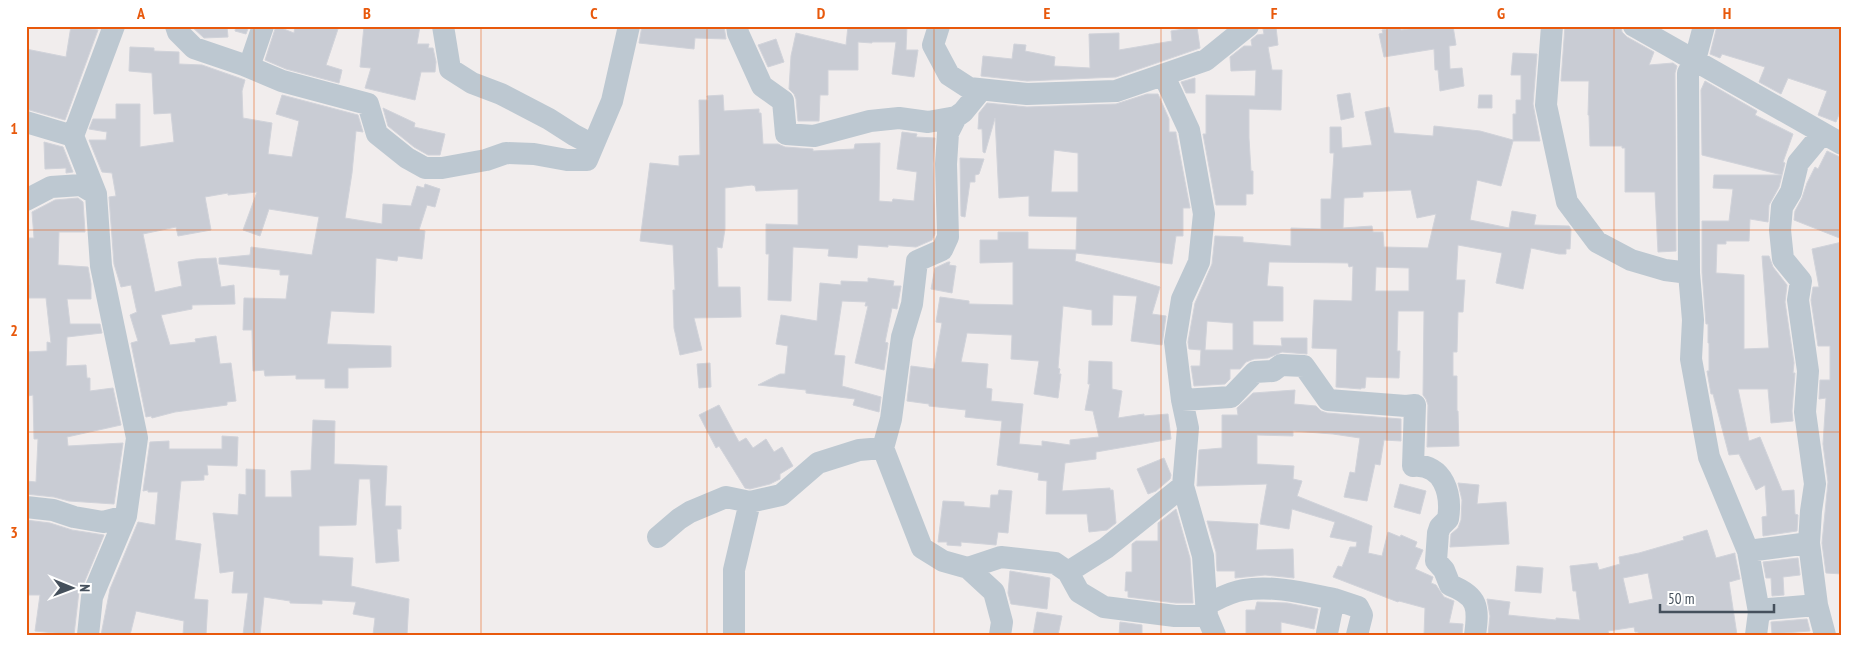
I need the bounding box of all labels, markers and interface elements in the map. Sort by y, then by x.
text: A [136,3,146,23]
text: B [363,3,371,23]
text: C [590,3,598,23]
text: D [817,3,826,23]
text: E [1044,3,1051,23]
text: F [1271,3,1278,23]
text: G [1497,3,1505,23]
text: H [1723,3,1731,23]
text: 1 [10,118,18,138]
text: 2 [10,320,18,340]
text: 3 [10,522,18,542]
north arrow [48,564,98,614]
scale bar [1660,581,1774,613]
text: N [76,584,94,592]
text: 50 m [1668,589,1694,608]

